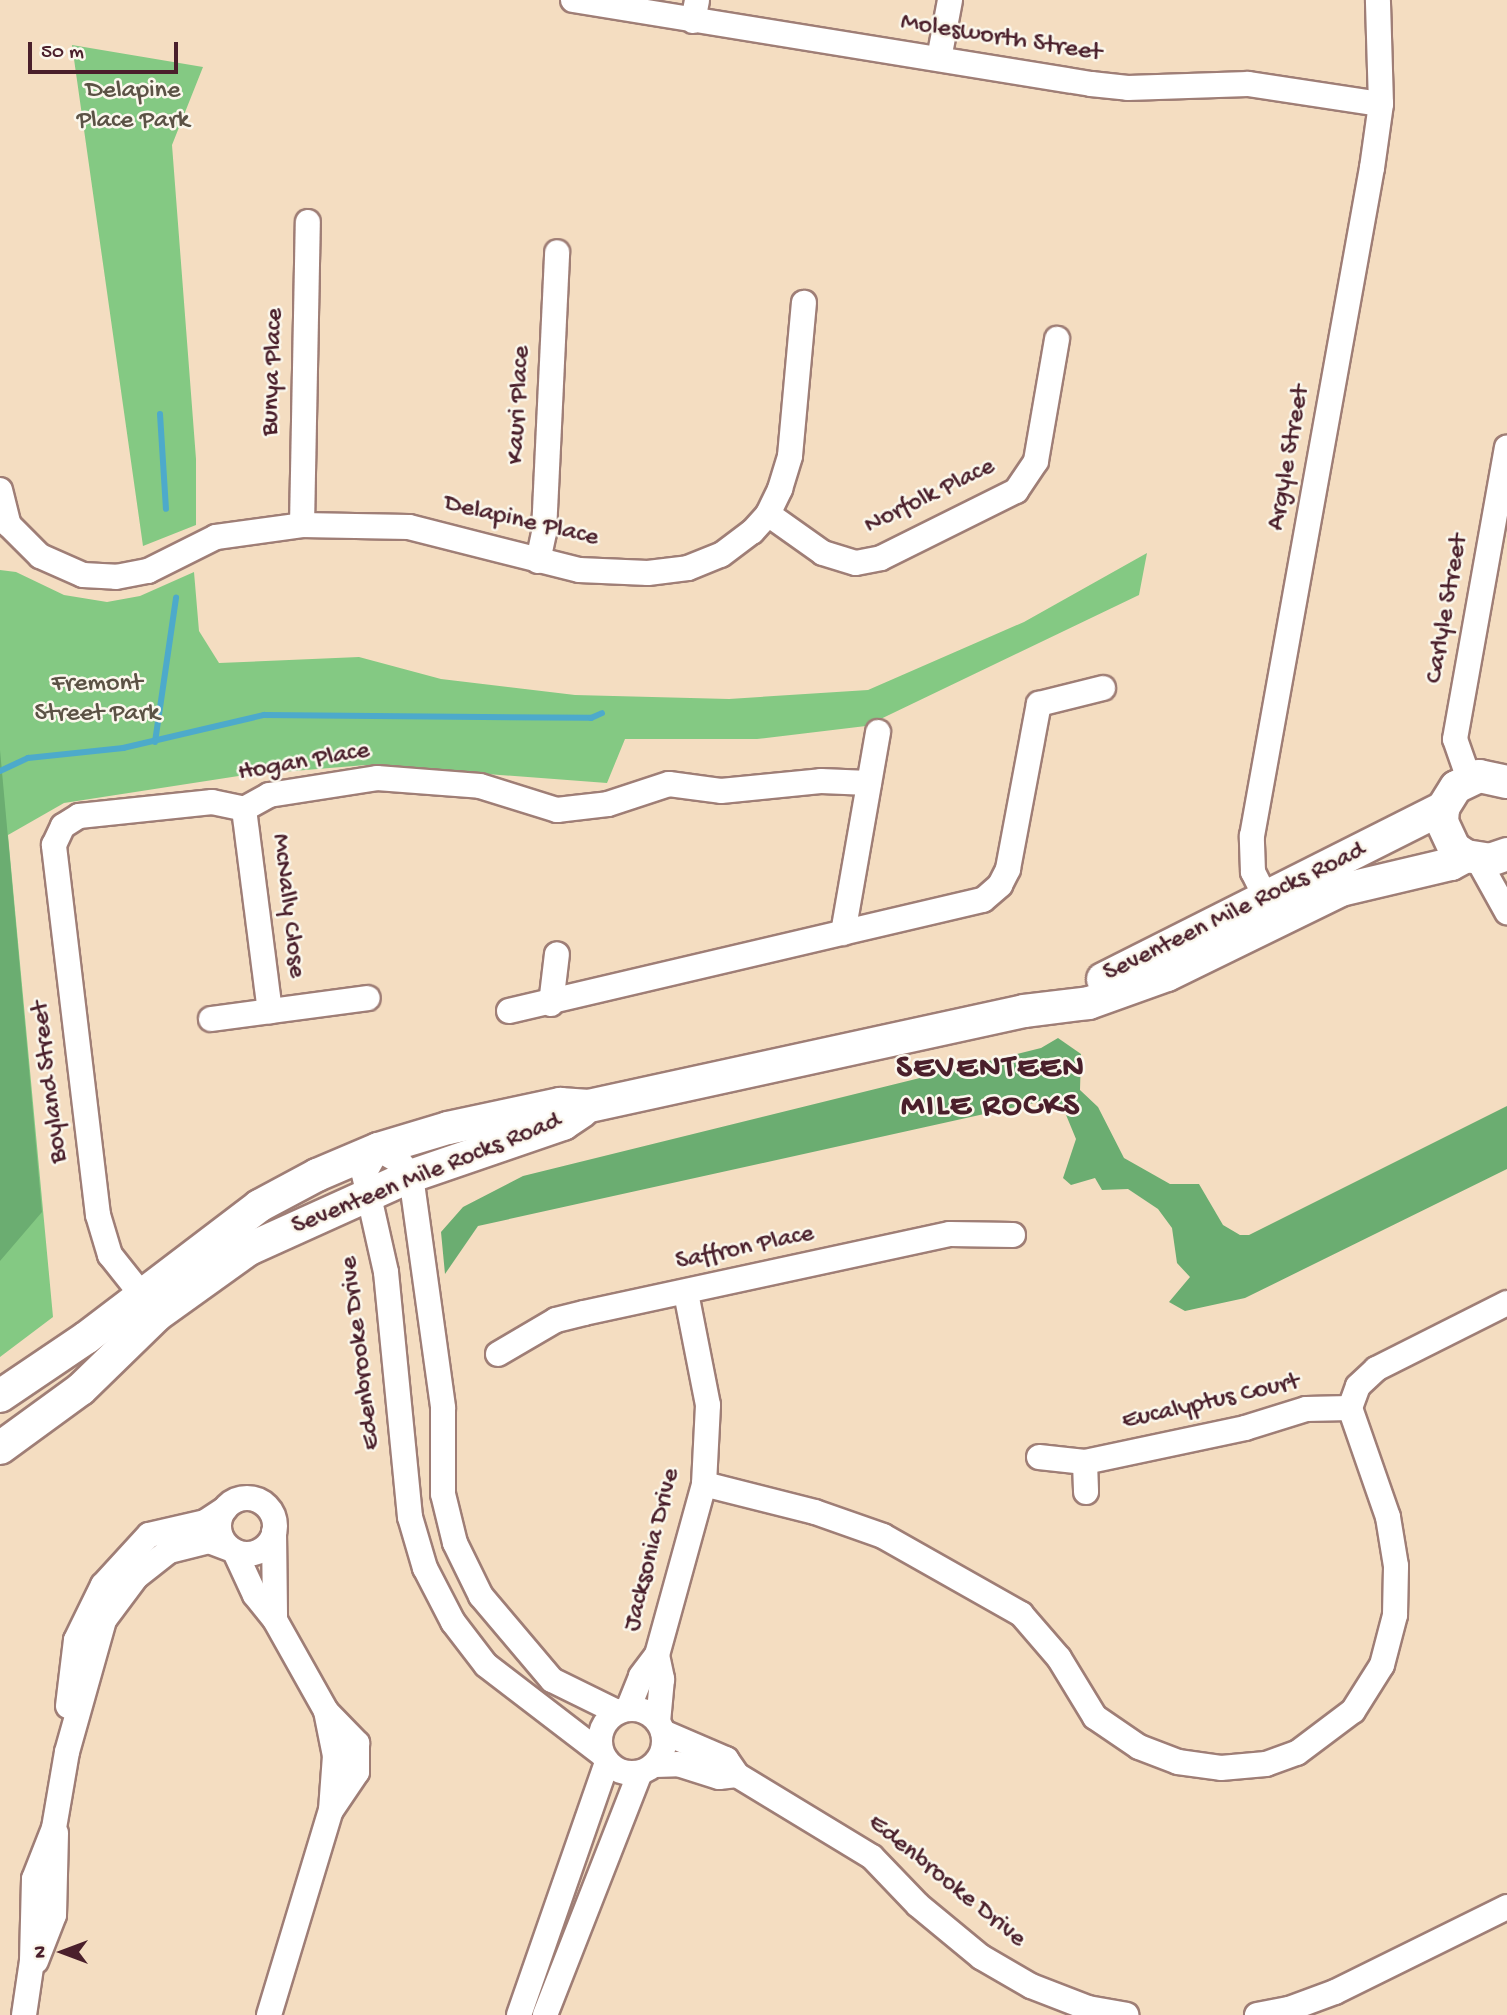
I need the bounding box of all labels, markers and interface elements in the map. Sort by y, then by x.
street label: Molesworth Street [898,8,1104,70]
scale bar [32,28,182,72]
text: 50 m [41,41,84,66]
park label: Delapine Place Park [77,76,189,138]
street label: Bunya Place [256,307,292,437]
street label: Kauri Place [501,345,539,465]
street label: Argyle Street [1262,383,1318,533]
street label: Norfolk Place [860,452,1000,542]
street label: Delapine Place [441,489,601,555]
street label: Carlyle Street [1420,532,1476,686]
park label: Fremont Street Park [34,669,160,730]
street label: Hogan Place [236,736,372,790]
street label: McNally Close [263,832,311,980]
street label: Seventeen Mile Rocks Road [1099,836,1371,990]
street label: Boyland Street [26,999,76,1165]
district label: SEVENTEEN MILE ROCKS [897,1050,1085,1128]
street label: Seventeen Mile Rocks Road [288,1107,566,1243]
street label: Saffron Place [673,1219,817,1279]
street label: Edenbrooke Drive [335,1254,389,1452]
street label: Eucalyptus Court [1119,1367,1303,1439]
street label: Jacksonia Drive [618,1465,688,1635]
street label: Edenbrooke Drive [860,1809,1032,1955]
north arrow [28,1917,98,1987]
text: N [30,1946,53,1958]

